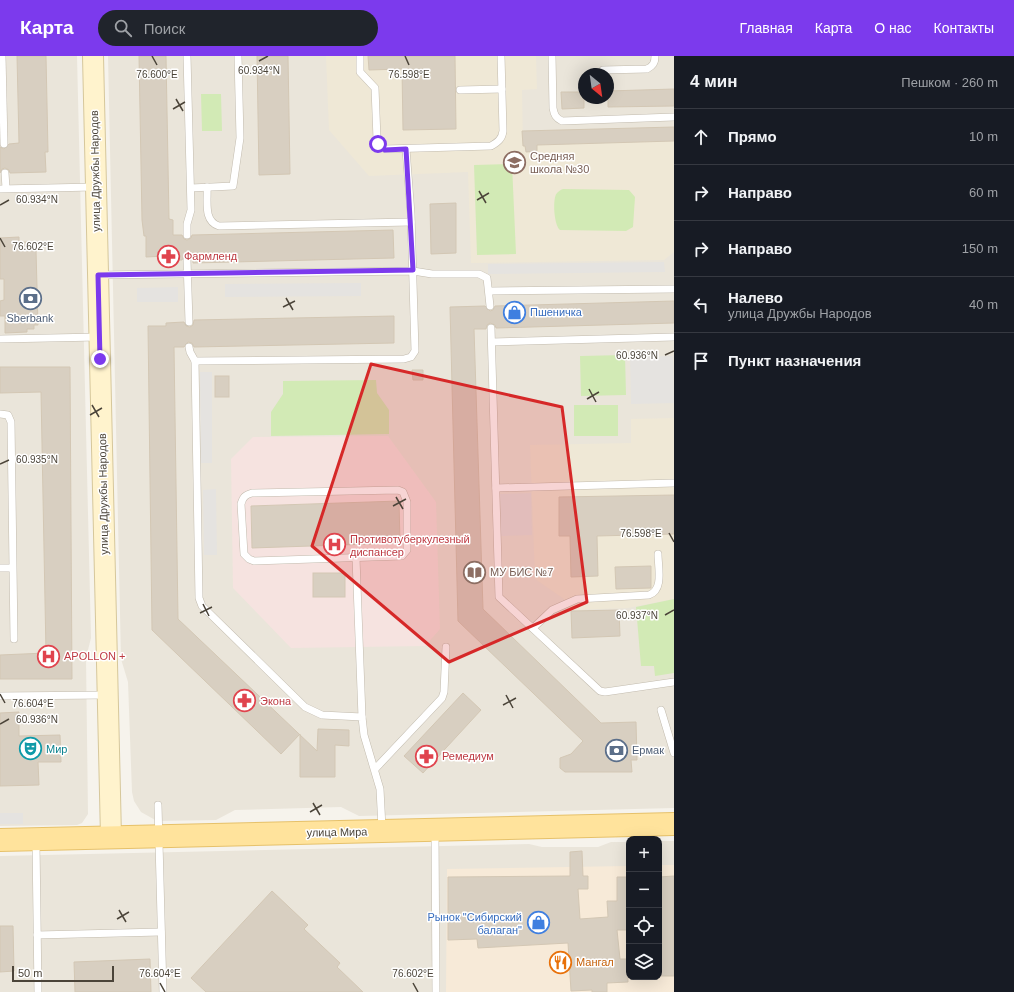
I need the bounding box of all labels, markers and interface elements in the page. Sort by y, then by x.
search box [98,10,378,46]
text: Карта [20,17,74,38]
icon: search [112,17,134,39]
text: Поиск [144,20,185,37]
text: Главная [739,20,793,36]
text: Карта [815,20,852,36]
text: О нас [874,20,912,36]
text: Контакты [934,20,994,36]
text: 60.934°N [238,65,280,76]
north arrow [578,68,614,104]
text: 76.600°E [136,69,178,80]
text: 76.598°E [388,69,430,80]
text: 4 мин [690,72,737,91]
text: Пешком · 260 m [901,75,998,90]
street label: улица Дружбы Народов [88,110,102,232]
icon: ahead [690,126,712,148]
text: Прямо [728,128,777,145]
text: 10 m [969,129,998,144]
route start [369,135,387,153]
school or university icon: Средняя школа №30 [502,149,528,175]
place label: Средняя школа №30 [530,150,589,175]
icon: right [690,182,712,204]
text: Направо [728,184,792,201]
text: 60 m [969,185,998,200]
text: 60.934°N [16,194,58,205]
icon: right [690,238,712,260]
text: Направо [728,240,792,257]
text: 76.602°E [12,241,54,252]
text: 150 m [962,241,998,256]
pharmacy icon: Фармленд [156,243,182,269]
place label: Фармленд [184,250,238,262]
bank icon: Sberbank [17,285,43,311]
text: Налево [728,289,783,306]
icon: left [690,294,712,316]
text: 40 m [969,297,998,312]
shop icon: Пшеничка [501,299,527,325]
place label: Пшеничка [530,306,583,318]
text: улица Дружбы Народов [728,306,872,321]
place label: Sberbank [6,312,54,324]
route end [91,350,109,368]
text: 60.936°N [616,350,658,361]
icon: arrive [690,350,712,372]
text: Пункт назначения [728,352,861,369]
street label: улица Дружбы Народов [96,433,110,555]
text: 60.935°N [16,454,58,465]
text: 76.598°E [620,528,662,539]
hospital icon: Противотуберкулезный диспансер [322,532,348,558]
place label: Противотуберкулезный диспансер [350,533,470,558]
library icon: МУ БИС №7 [462,559,488,585]
place label: МУ БИС №7 [490,566,553,578]
text: 60.937°N [616,610,658,621]
hospital icon: APOLLON + [35,643,61,669]
place label: APOLLON + [64,650,125,662]
pharmacy icon: Экона [232,688,258,714]
place label: Экона [260,695,292,707]
text: 76.604°E [12,698,54,709]
text: 60.936°N [16,714,58,725]
theatre icon: Мир [17,736,43,762]
bank icon: Ермак [604,737,630,763]
place label: Мир [46,743,67,755]
pharmacy icon: Ремедиум [413,743,439,769]
place label: Ермак [632,744,664,756]
place label: Ремедиум [442,750,494,762]
street label: улица Мира [306,825,368,839]
map controls [626,836,662,980]
button: + [626,836,662,872]
button: − [626,872,662,908]
button: locate [626,908,662,944]
shop icon: Рынок "Сибирский балаган" [525,910,551,936]
place label: Рынок "Сибирский балаган" [428,911,522,936]
button: layers [626,944,662,980]
restaurant icon: Мангал [548,949,574,975]
place label: Мангал [576,956,614,968]
scale bar [12,964,114,983]
text: 50 m [18,967,42,979]
text: 76.604°E [139,968,181,979]
text: 76.602°E [392,968,434,979]

